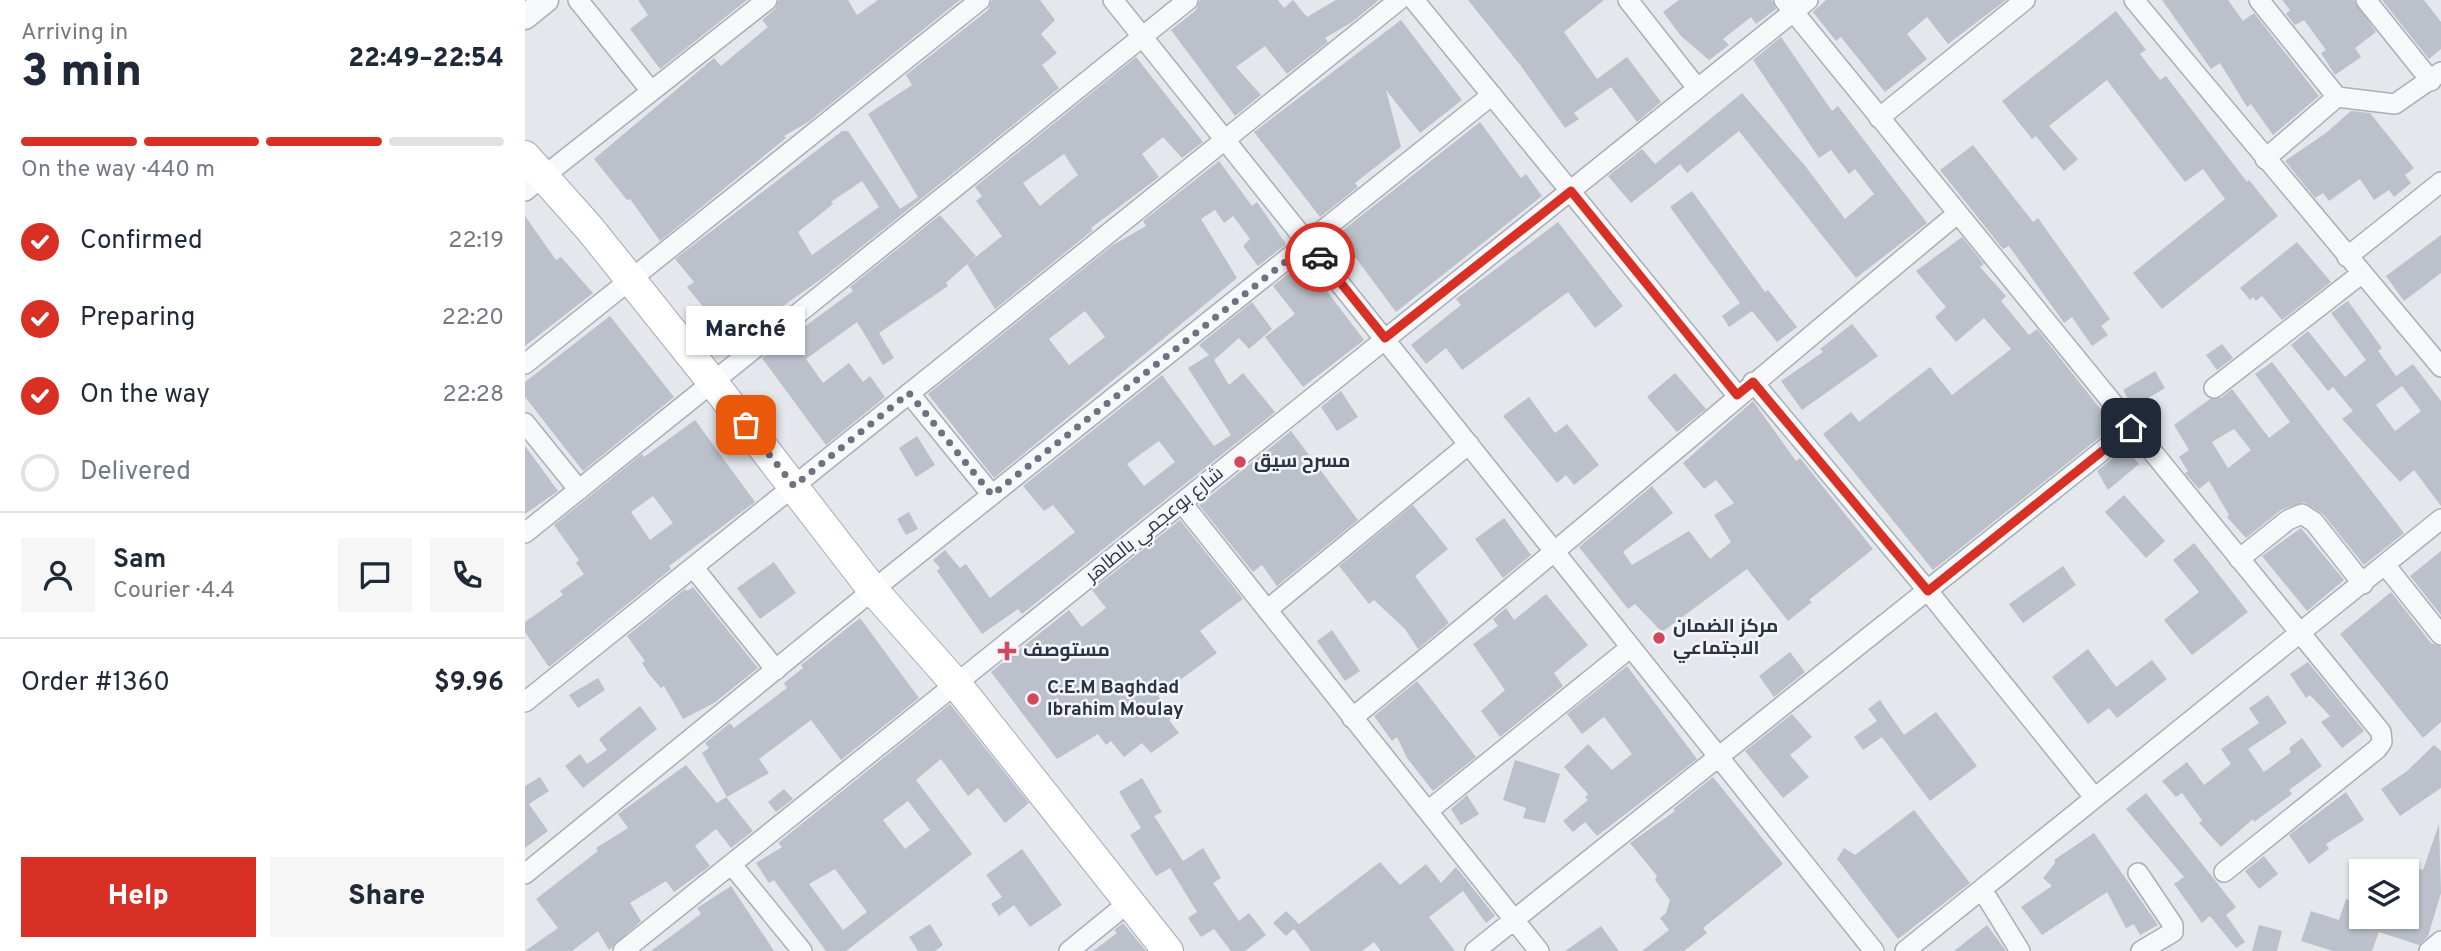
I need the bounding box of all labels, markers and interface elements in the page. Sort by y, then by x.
text: Arriving in [21,19,128,48]
text: 22:49–22:54 [348,43,504,76]
text: 3 min [21,44,142,103]
text: On the way · 440 m [21,156,215,185]
courier [1285,222,1355,292]
icon: check [21,223,59,261]
text: Confirmed [80,225,203,258]
text: 22:19 [448,227,504,256]
icon: car [1301,238,1339,276]
icon: check [21,300,59,338]
text: Preparing [80,302,195,335]
text: 22:20 [442,304,504,333]
callout: Marché [687,306,805,355]
text: Marché [705,316,786,345]
icon: check [21,377,59,415]
text: On the way [80,379,210,412]
text: 22:28 [443,381,504,410]
pin [716,395,776,455]
pin [2101,398,2161,458]
icon: bag [727,406,765,444]
icon: home [2112,409,2150,447]
place label: مسرح سيق [1254,450,1350,474]
marker: مسرح سيق [1232,454,1248,470]
text: Delivered [80,456,191,489]
street label: شارع بوعجمي بالطاهر [1080,462,1230,589]
button: person [21,538,95,612]
button: chat [338,538,412,612]
button: phone [430,538,504,612]
text: Sam [113,544,166,577]
text: Courier · 4.4 [113,577,235,606]
place label: مركز الضمان الاجتماعي [1673,615,1778,663]
marker: مركز الضمان الاجتماعي [1651,630,1667,646]
place label: مستوصف [1023,639,1110,663]
marker: مستوصف [997,641,1017,661]
text: Order #1360 [21,667,170,700]
text: $9.96 [434,667,504,700]
place label: C.E.M Baghdad Ibrahim Moulay [1047,676,1184,722]
marker: C.E.M Baghdad Ibrahim Moulay [1025,691,1041,707]
button: Help [21,857,256,937]
button: Share [270,857,504,937]
map controls [2349,859,2419,929]
button: layers [2349,859,2419,929]

